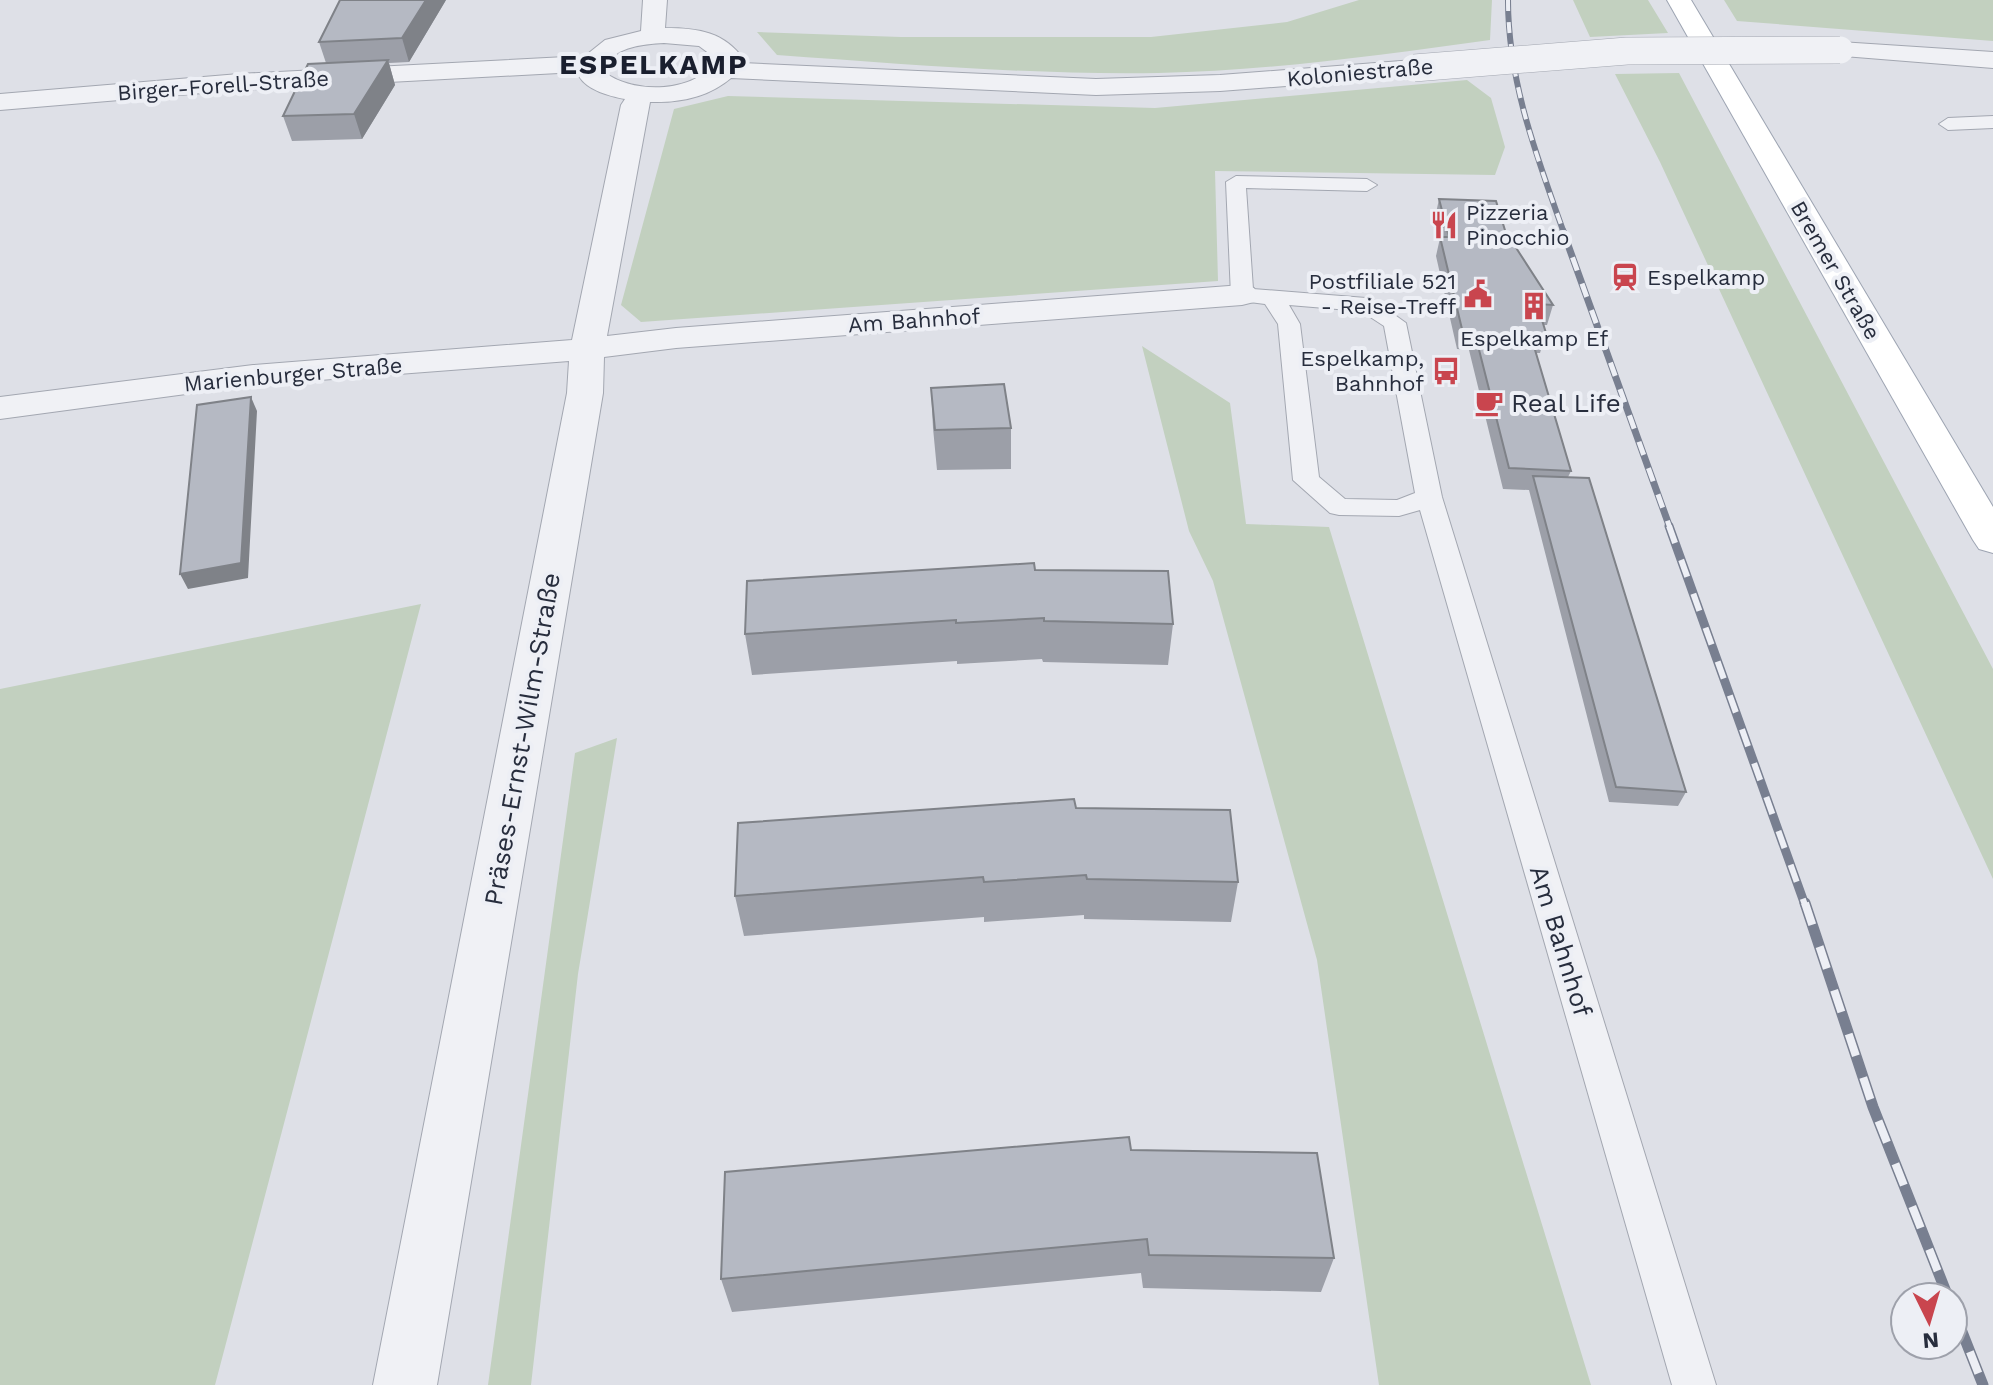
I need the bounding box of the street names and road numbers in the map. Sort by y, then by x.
street label: Koloniestraße [1286,54,1434,91]
street label: Birger-Forell-Straße [116,66,330,105]
street label: Bremer Straße [1786,196,1885,344]
street label: Am Bahnhof [847,303,981,338]
street label: Marienburger Straße [183,352,403,396]
street label: Präses-Ernst-Wilm-Straße [478,570,566,908]
street label: Am Bahnhof [1524,862,1598,1020]

